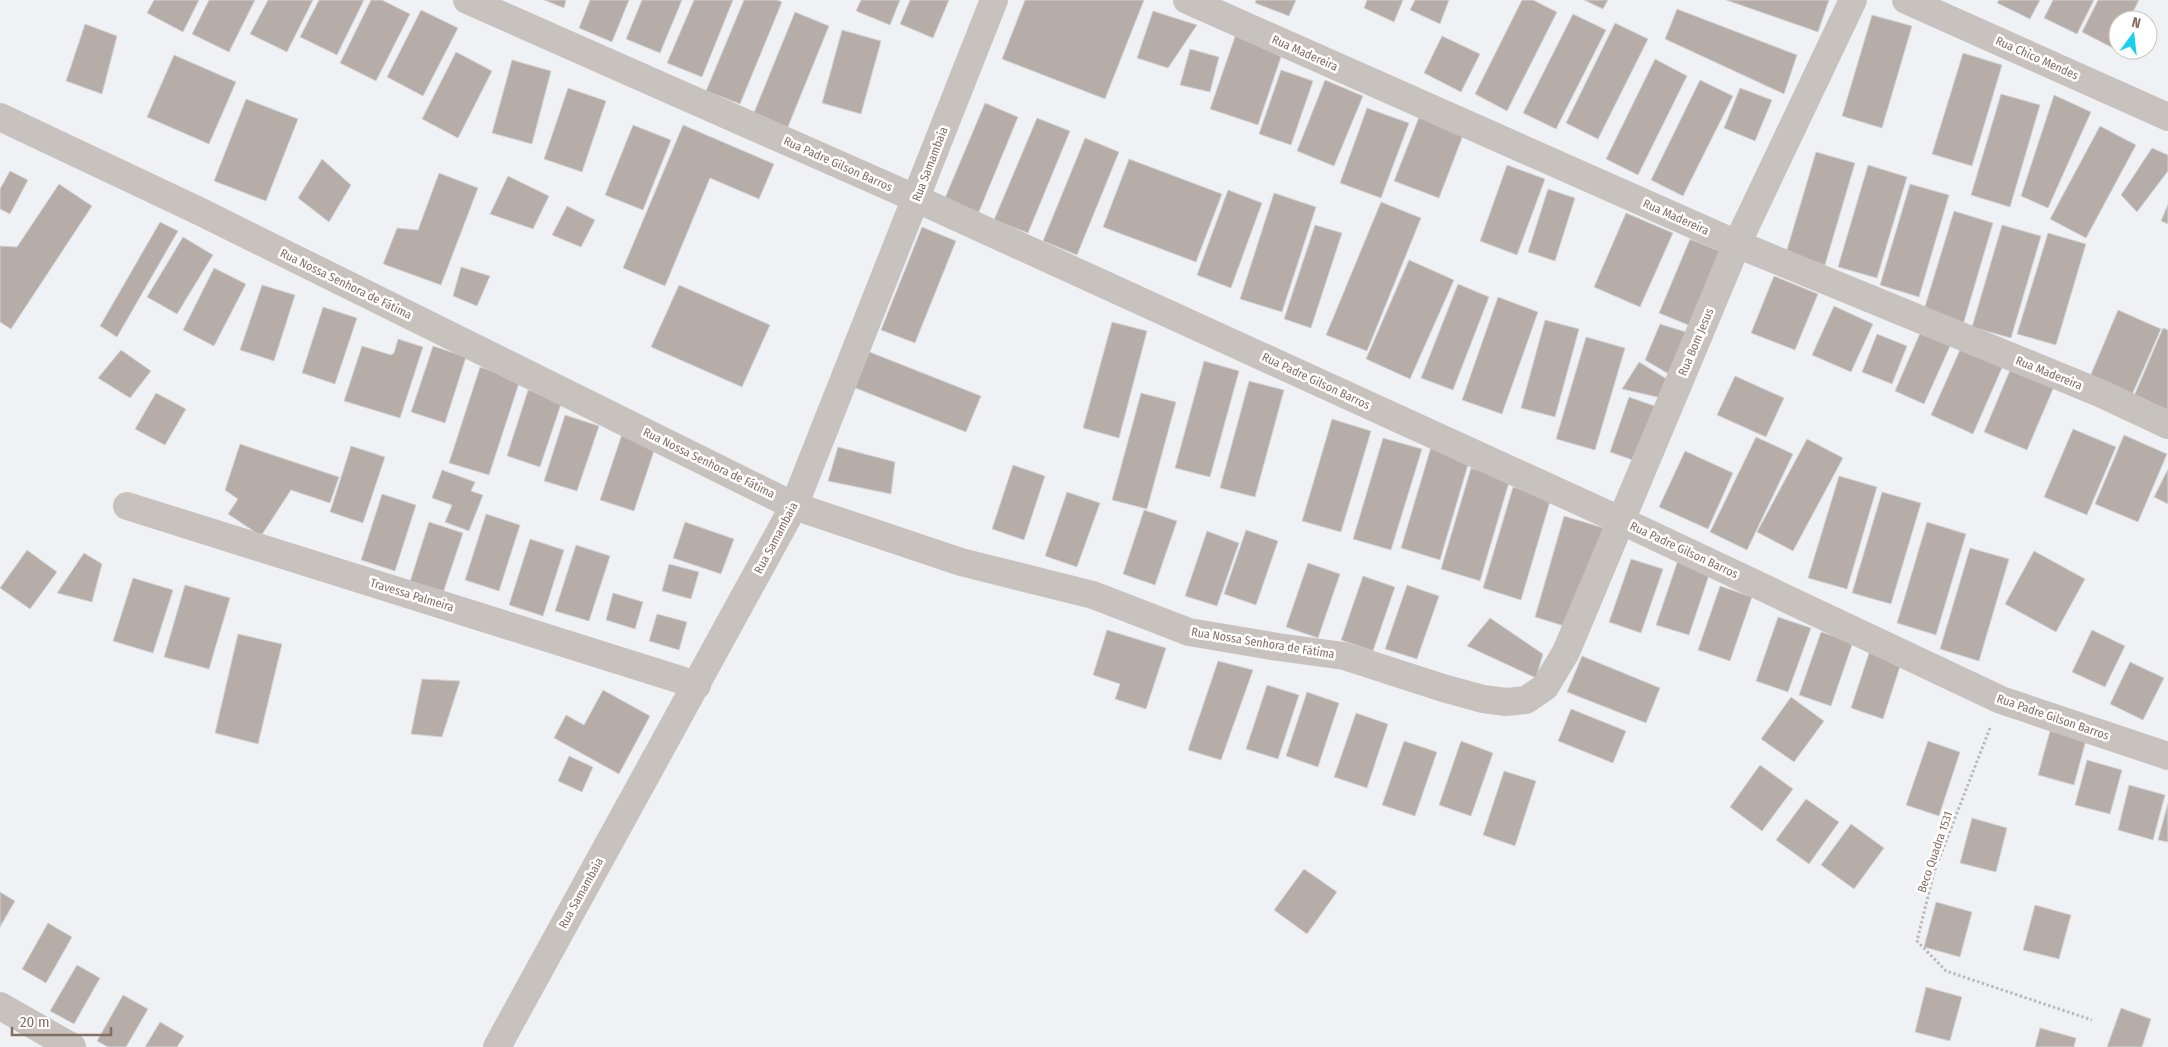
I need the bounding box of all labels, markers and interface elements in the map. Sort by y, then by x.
north arrow [2108,10,2158,60]
text: N [2130,14,2142,32]
street label: Rua Madereira [1270,32,1340,74]
street label: Rua Chico Mendes [1993,33,2081,83]
street label: Rua Samambaia [909,125,951,203]
street label: Rua Padre Gilson Barros [781,134,895,194]
street label: Rua Madereira [1641,196,1711,238]
street label: Rua Nossa Senhora de Fátima [278,246,414,322]
street label: Rua Bom Jesus [1675,306,1717,378]
street label: Rua Padre Gilson Barros [1260,350,1372,412]
street label: Rua Madereira [2014,353,2085,393]
street label: Rua Nossa Senhora de Fátima [641,425,777,501]
street label: Rua Samambaia [751,500,801,576]
street label: Rua Padre Gilson Barros [1628,519,1740,581]
street label: Travessa Palmeira [368,576,456,614]
street label: Rua Nossa Senhora de Fátima [1190,625,1336,661]
street label: Rua Padre Gilson Barros [1995,691,2111,743]
street label: Beco Quadra 1531 [1915,809,1955,895]
street label: Rua Samambaia [556,855,606,931]
scale bar [12,1004,111,1036]
text: 20 m [20,1013,50,1031]

